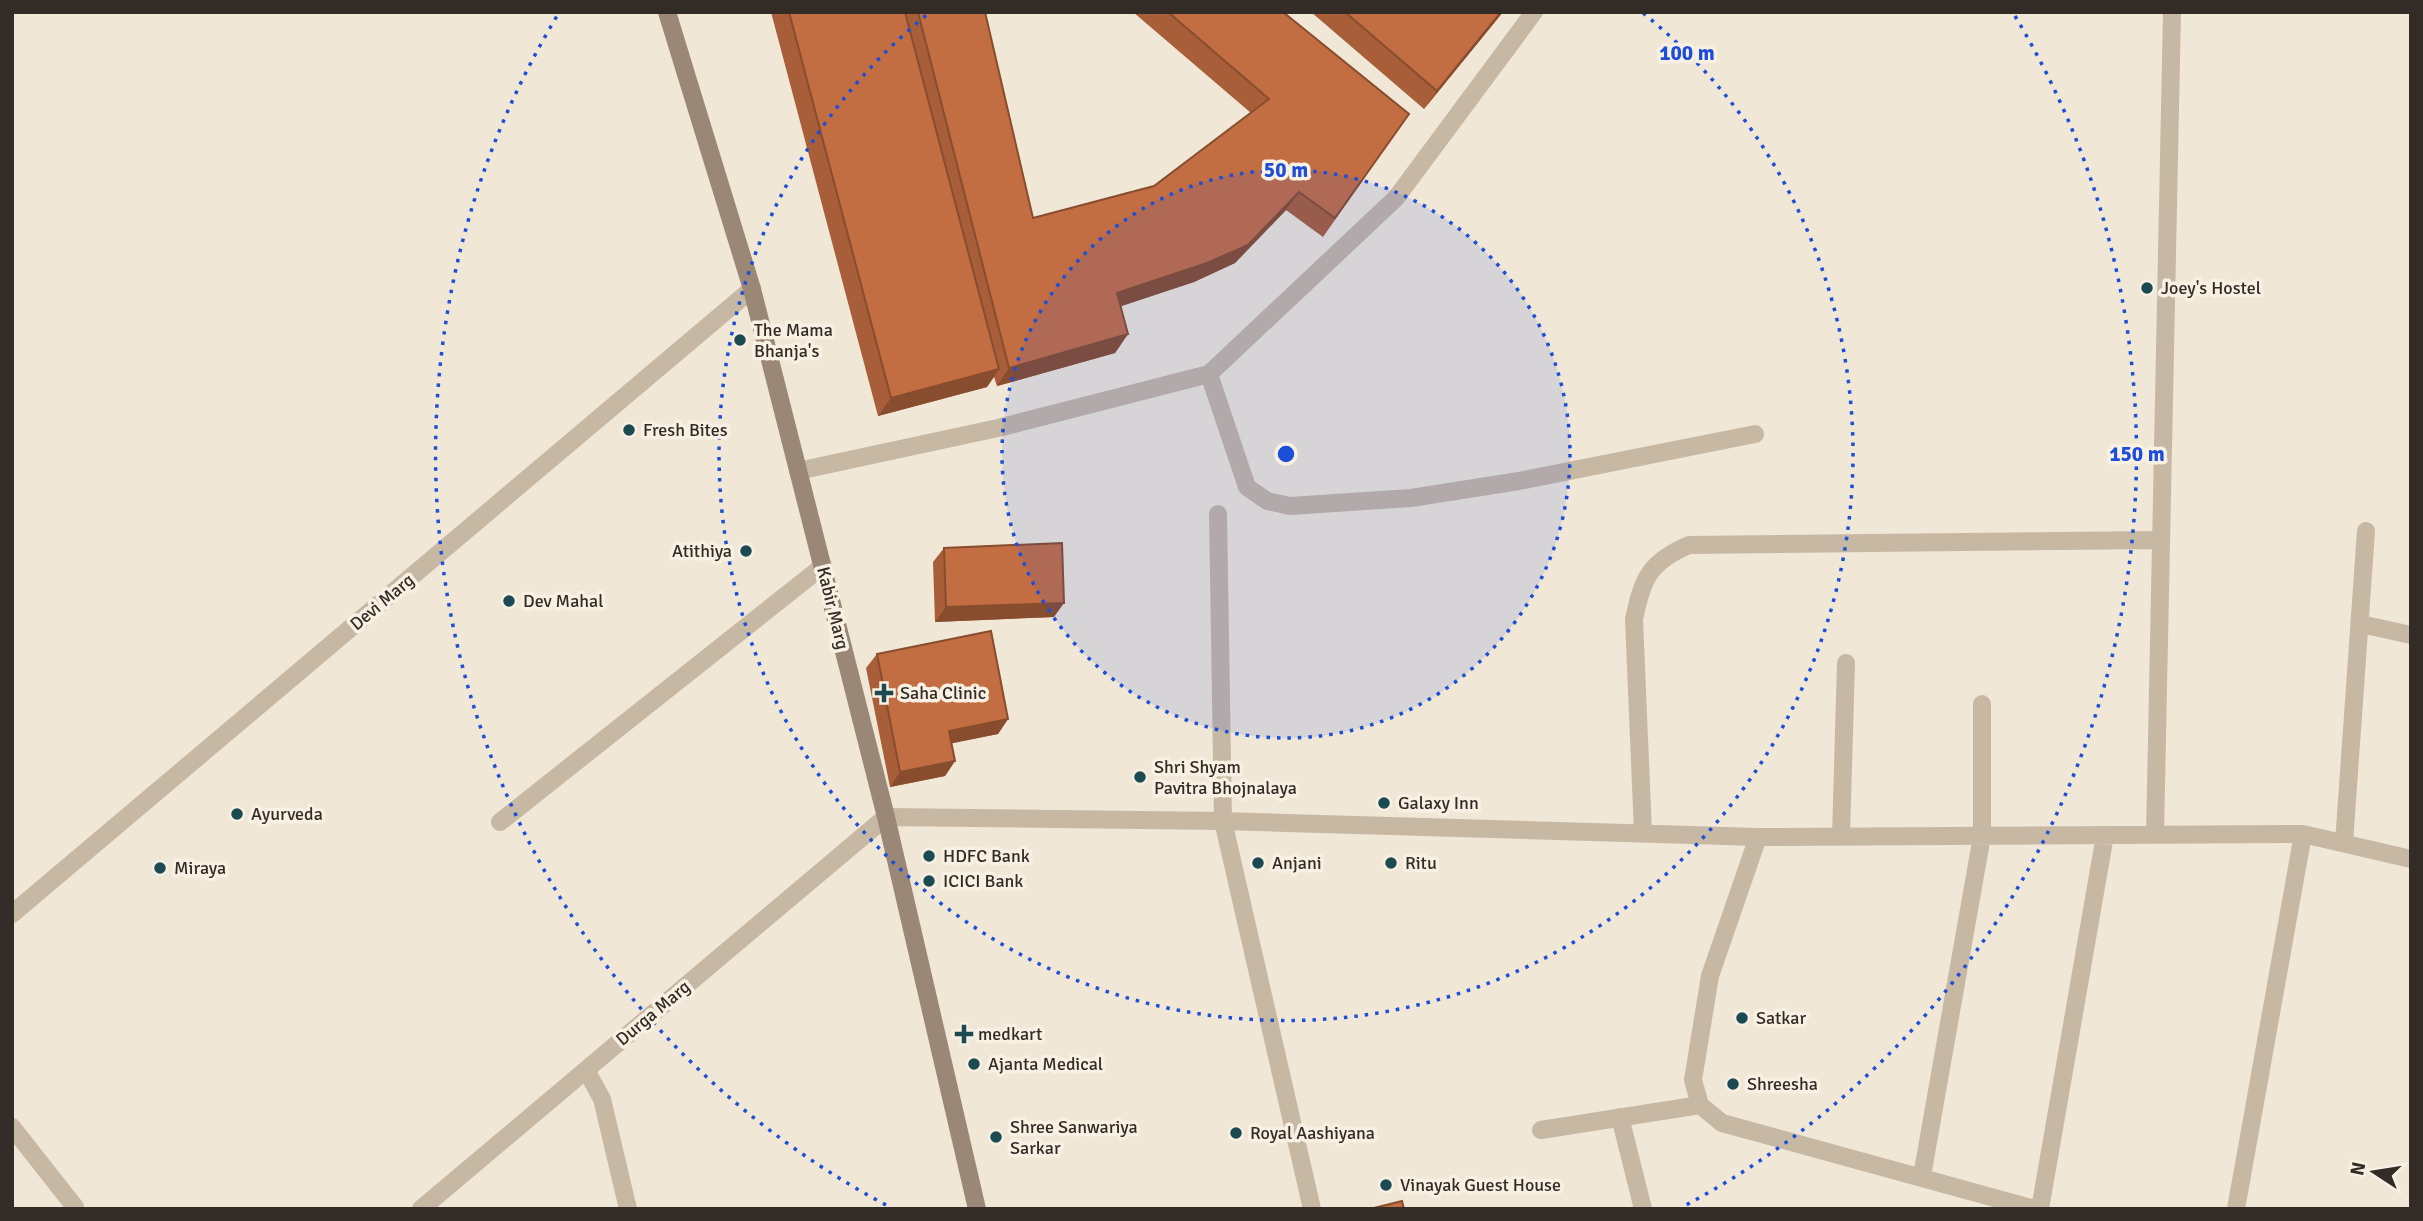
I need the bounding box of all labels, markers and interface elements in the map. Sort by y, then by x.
text: 100 m [1659,40,1715,66]
text: 50 m [1264,157,1308,183]
place label: Joey's Hostel [2161,277,2261,299]
marker: Joey's Hostel [2139,280,2155,296]
place label: The Mama Bhanja's [754,319,833,362]
marker: The Mama Bhanja's [732,332,748,348]
place label: Fresh Bites [643,419,728,441]
marker: Fresh Bites [621,422,637,438]
text: 150 m [2109,441,2165,467]
centre of rings [1274,442,1298,466]
place label: Atithiya [672,540,732,562]
marker: Atithiya [738,543,754,559]
street label: Kabir Marg [812,564,854,652]
street label: Devi Marg [345,569,419,635]
place label: Dev Mahal [523,590,604,612]
marker: Dev Mahal [501,593,517,609]
place label: Saha Clinic [900,682,986,704]
marker: Saha Clinic [874,683,894,703]
place label: Shri Shyam Pavitra Bhojnalaya [1154,756,1297,799]
marker: Shri Shyam Pavitra Bhojnalaya [1132,769,1148,785]
place label: Galaxy Inn [1398,792,1479,814]
marker: Galaxy Inn [1376,795,1392,811]
place label: Ayurveda [251,803,323,825]
marker: Ayurveda [229,806,245,822]
place label: HDFC Bank [943,845,1030,867]
marker: HDFC Bank [921,848,937,864]
place label: Anjani [1272,852,1322,874]
place label: Ritu [1405,852,1437,874]
marker: Anjani [1250,855,1266,871]
marker: Ritu [1383,855,1399,871]
place label: Miraya [174,857,226,879]
marker: Miraya [152,860,168,876]
place label: ICICI Bank [943,870,1023,892]
marker: ICICI Bank [921,873,937,889]
street label: Durga Marg [611,976,695,1050]
place label: Satkar [1756,1007,1806,1029]
marker: Satkar [1734,1010,1750,1026]
place label: medkart [978,1023,1042,1045]
marker: medkart [956,1026,972,1042]
place label: Ajanta Medical [988,1053,1103,1075]
marker: Ajanta Medical [966,1056,982,1072]
place label: Shreesha [1747,1073,1818,1095]
marker: Shreesha [1725,1076,1741,1092]
place label: Shree Sanwariya Sarkar [1010,1116,1138,1159]
place label: Royal Aashiyana [1250,1122,1375,1144]
marker: Royal Aashiyana [1228,1125,1244,1141]
marker: Shree Sanwariya Sarkar [988,1129,1004,1145]
north arrow [2339,1137,2409,1207]
text: N [2345,1160,2371,1178]
place label: Vinayak Guest House [1400,1174,1561,1196]
marker: Vinayak Guest House [1378,1177,1394,1193]

